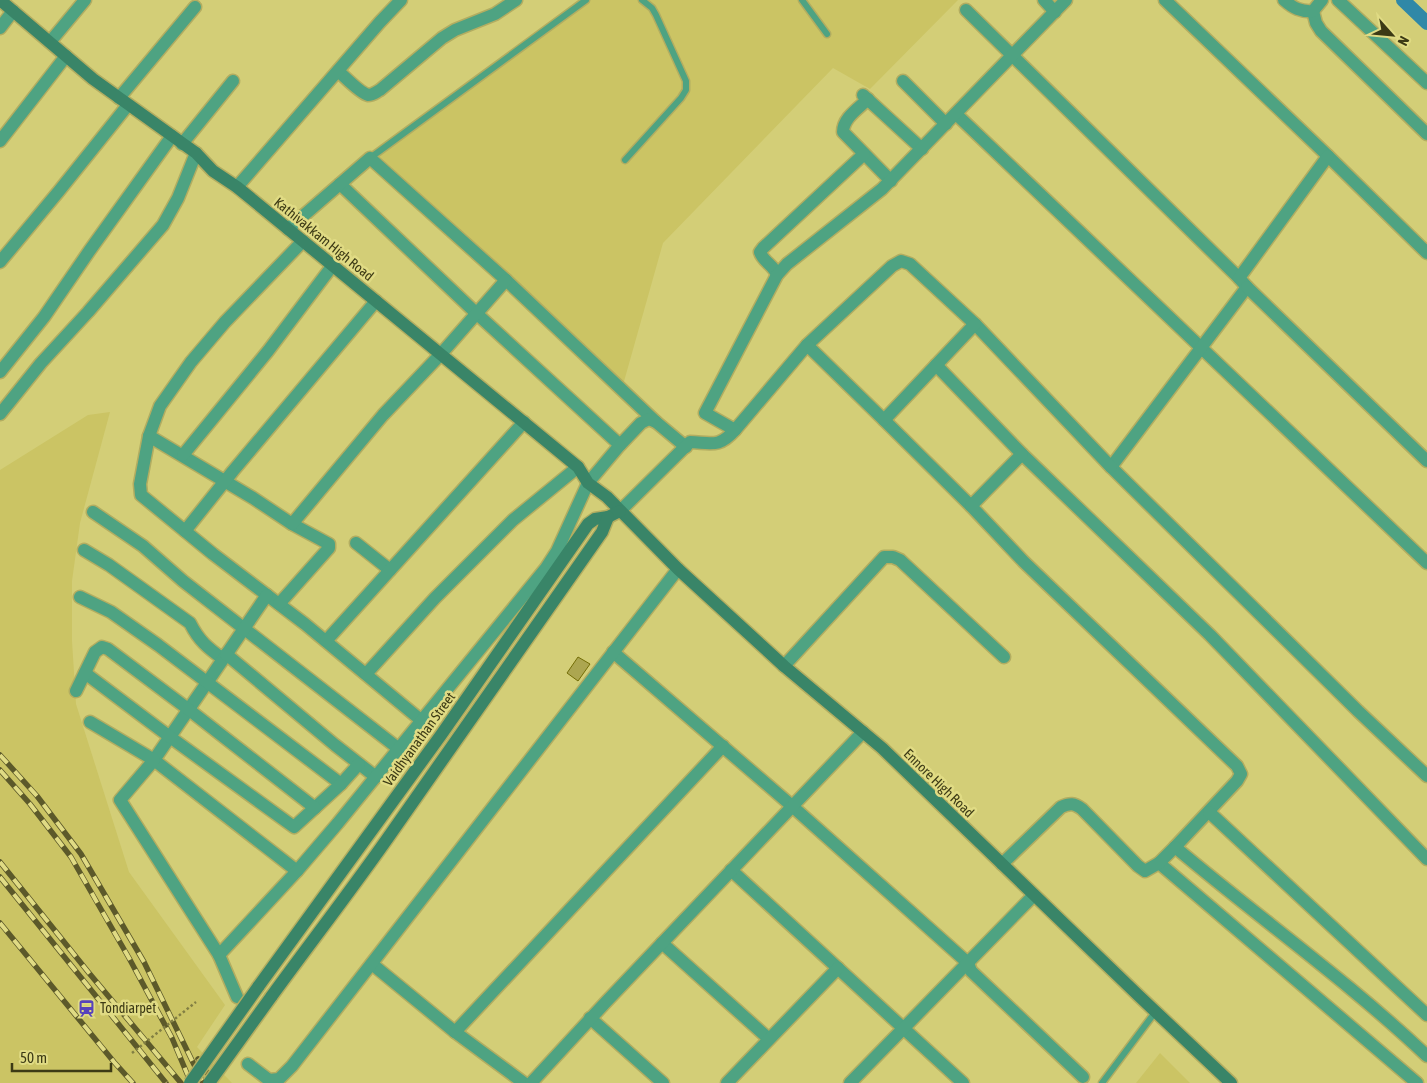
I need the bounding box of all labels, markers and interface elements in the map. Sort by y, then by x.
north arrow [1367,10,1417,60]
text: N [1395,34,1413,48]
street label: Kathivakkam High Road [271,194,377,284]
street label: Vaidhyanathan Street [380,689,458,789]
street label: Ennore High Road [901,746,977,820]
station icon: Tondiarpet [76,998,96,1018]
place label: Tondiarpet [100,1000,156,1016]
scale bar [12,1040,111,1072]
text: 50 m [20,1049,47,1066]

